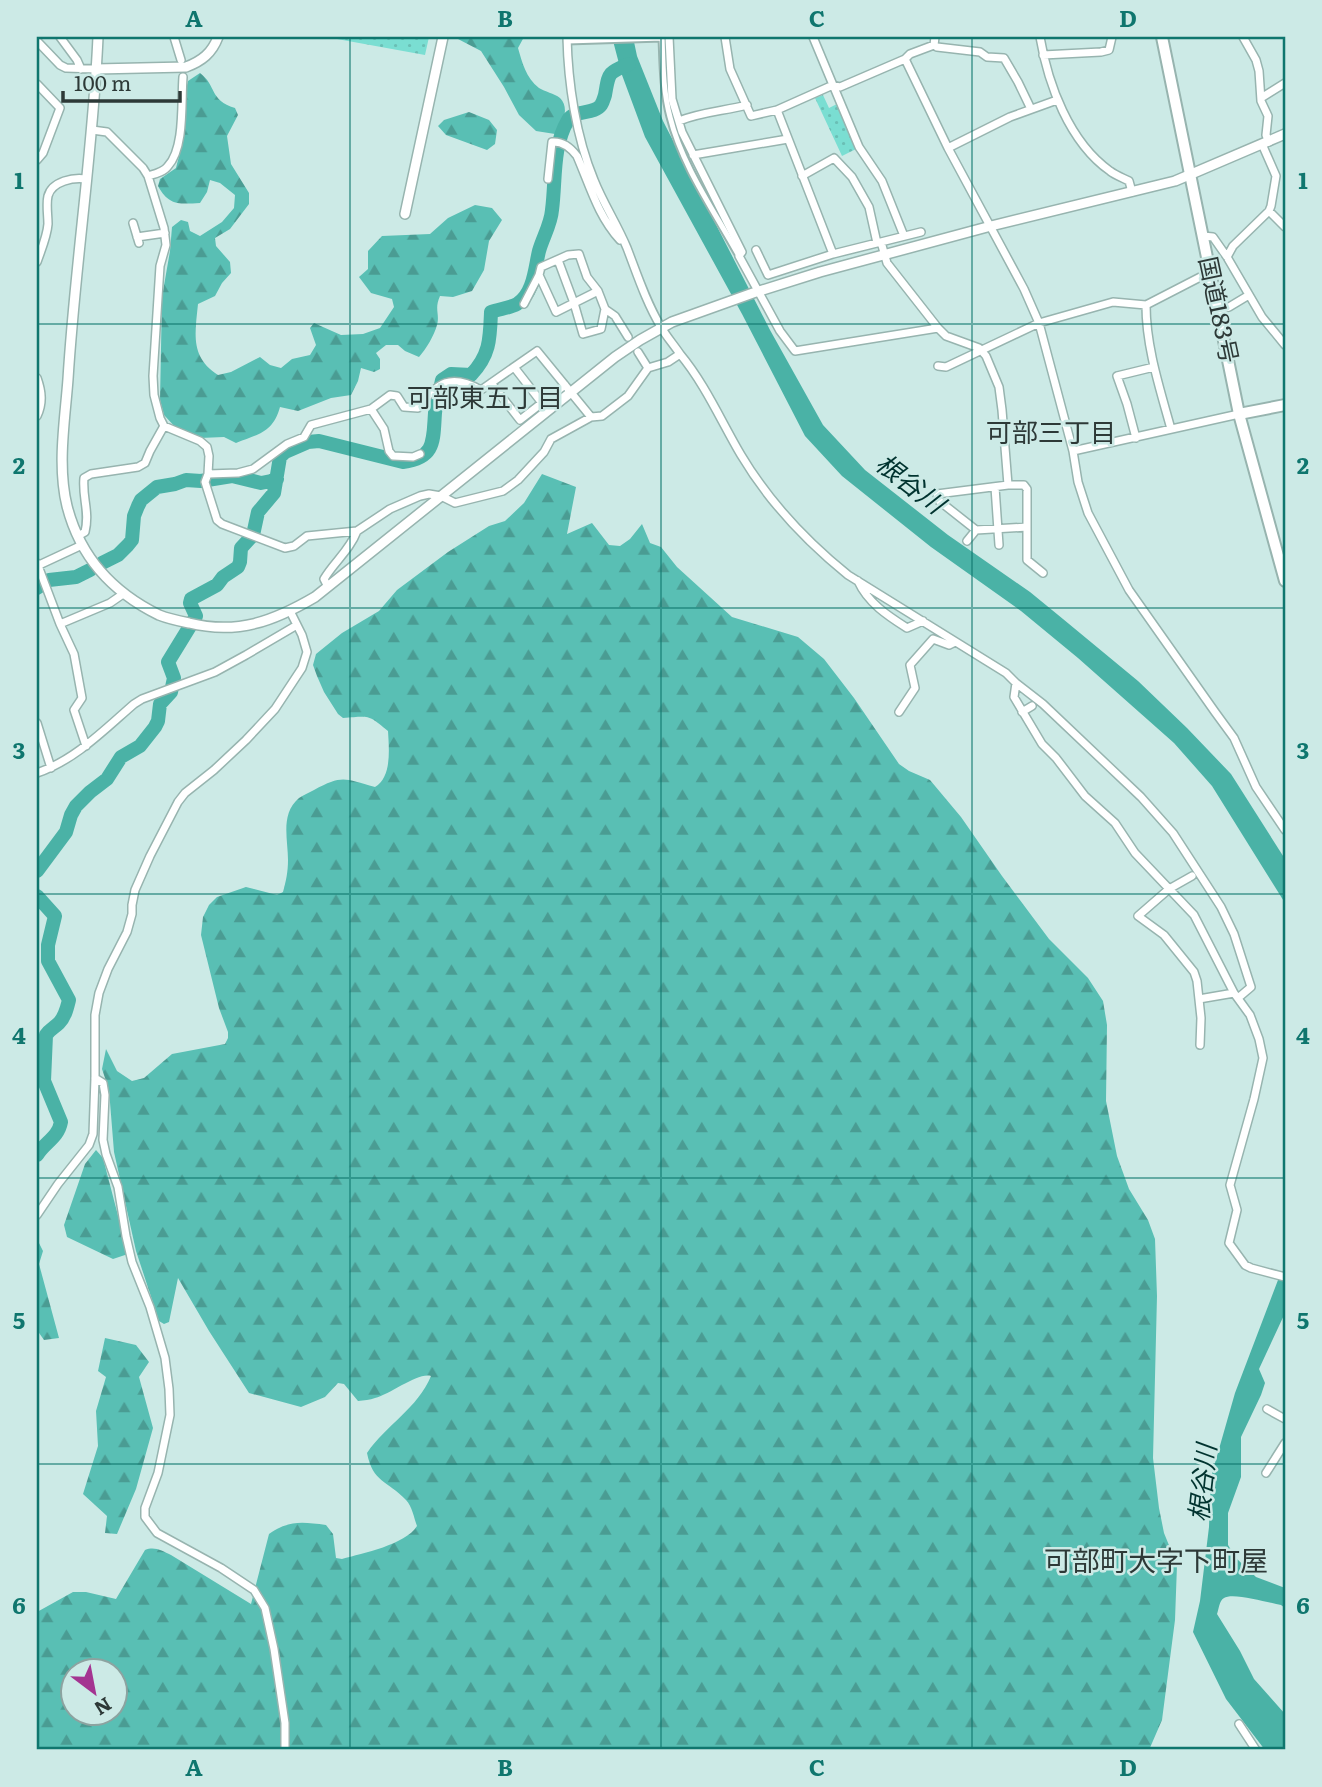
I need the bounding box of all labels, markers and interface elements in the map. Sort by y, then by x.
text: A [185,0,203,34]
text: B [497,0,513,34]
text: C [809,0,825,34]
text: D [1119,0,1137,34]
scale bar [63,60,180,104]
text: 100 m [74,66,131,97]
text: 1 [14,162,24,196]
text: 1 [1298,162,1308,196]
street label: 国道183号 [1192,253,1249,366]
district label: 可部東五丁目 [407,376,563,415]
district label: 可部三丁目 [986,411,1116,450]
water label: 根谷川 [869,443,957,523]
text: 2 [13,447,25,481]
text: 2 [1297,447,1309,481]
text: 3 [13,732,25,766]
text: 3 [1297,732,1309,766]
text: 4 [12,1017,26,1051]
text: 4 [1296,1017,1310,1051]
text: 5 [13,1302,25,1336]
text: 5 [1297,1302,1309,1336]
water label: 根谷川 [1177,1439,1224,1524]
district label: 可部町大字下町屋 [1044,1538,1268,1580]
text: 6 [12,1587,26,1621]
text: 6 [1296,1587,1310,1621]
north arrow [60,1658,130,1728]
text: N [89,1691,118,1723]
text: A [185,1749,203,1783]
text: B [497,1749,513,1783]
text: C [809,1749,825,1783]
text: D [1119,1749,1137,1783]

